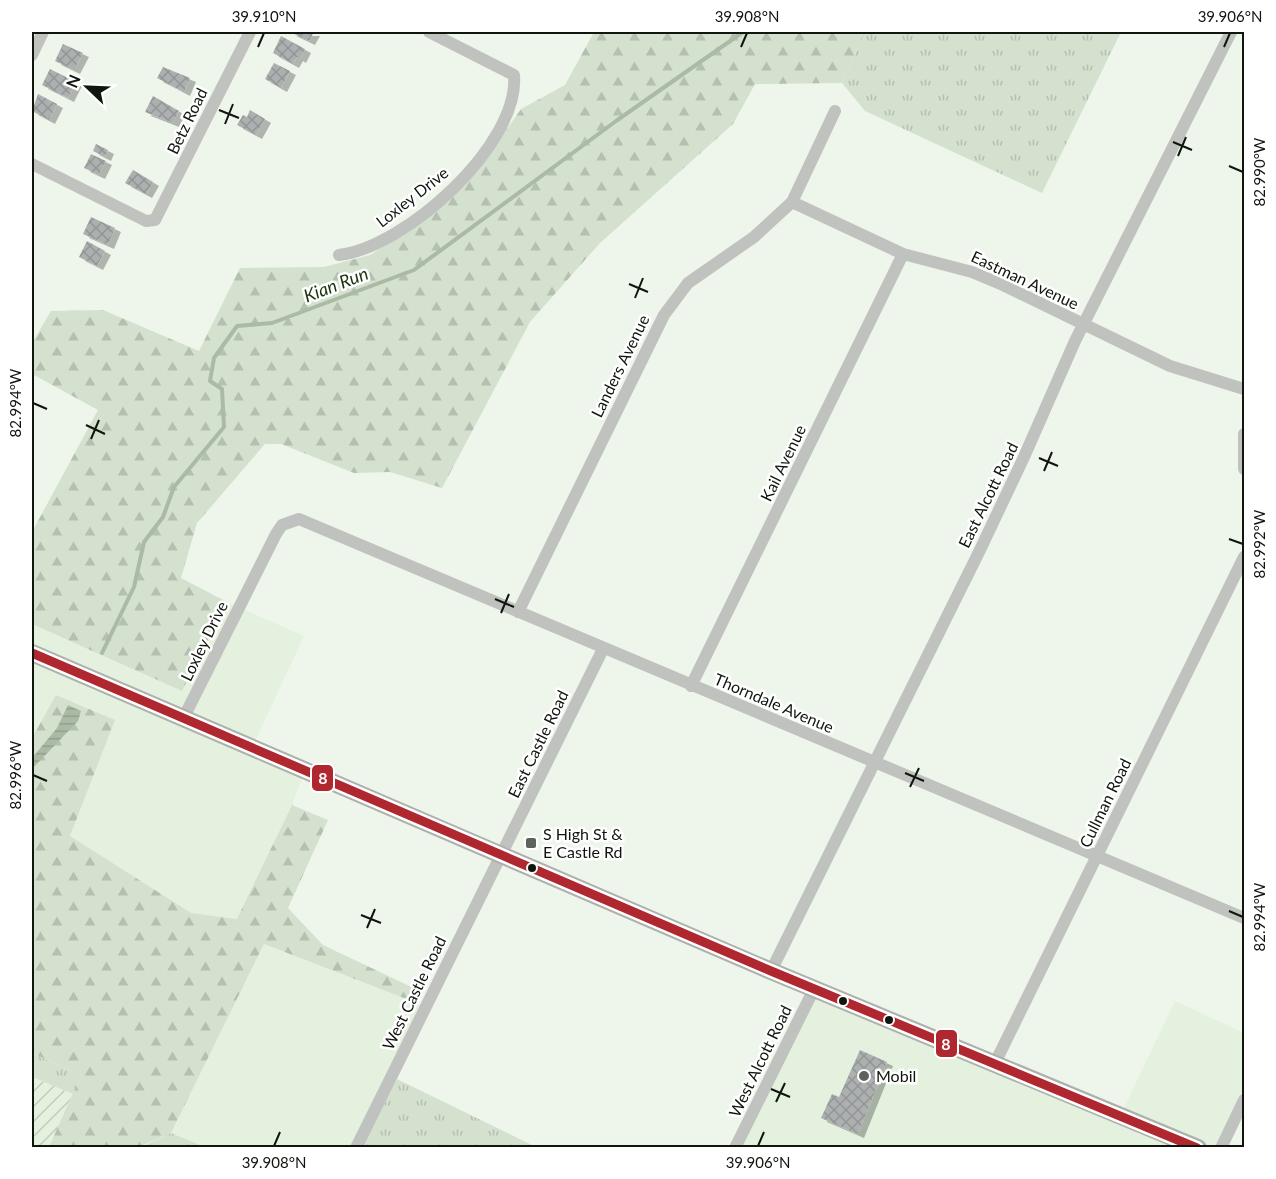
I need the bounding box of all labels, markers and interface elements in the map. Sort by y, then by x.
text: 39.910°N [232,7,296,25]
text: 39.908°N [715,7,779,25]
text: 39.906°N [1198,7,1262,25]
north arrow [57,57,117,117]
text: N [62,72,84,90]
street label: Betz Road [162,85,211,157]
text: 82.990°W [1250,137,1268,206]
street label: Loxley Drive [372,163,452,231]
street label: Eastman Avenue [968,246,1082,313]
water label: Kian Run [300,262,371,306]
street label: Landers Avenue [587,311,653,420]
text: 82.994°W [6,368,24,437]
street label: Kail Avenue [756,421,809,504]
street label: East Alcott Road [954,439,1021,551]
text: 82.992°W [1250,509,1268,578]
street label: Loxley Drive [176,598,231,684]
street label: Thorndale Avenue [712,669,837,736]
street label: East Castle Road [503,687,572,801]
text: 82.996°W [6,740,24,809]
street label: Cullman Road [1075,755,1134,850]
line badge: 8 [311,764,334,792]
text: 8 [318,768,328,787]
place label: S High St & E Castle Rd [543,824,623,861]
marker: S High St & E Castle Rd [524,836,538,850]
unlabelled marker [526,862,538,874]
text: 82.994°W [1250,882,1268,951]
street label: West Castle Road [378,933,449,1053]
unlabelled marker [837,995,849,1007]
street label: West Alcott Road [724,1002,795,1120]
unlabelled marker [883,1014,895,1026]
line badge: 8 [935,1029,958,1058]
text: 8 [941,1034,951,1053]
place label: Mobil [876,1066,916,1085]
marker: Mobil [857,1069,871,1083]
text: 39.908°N [242,1153,306,1171]
text: 39.906°N [726,1153,790,1171]

